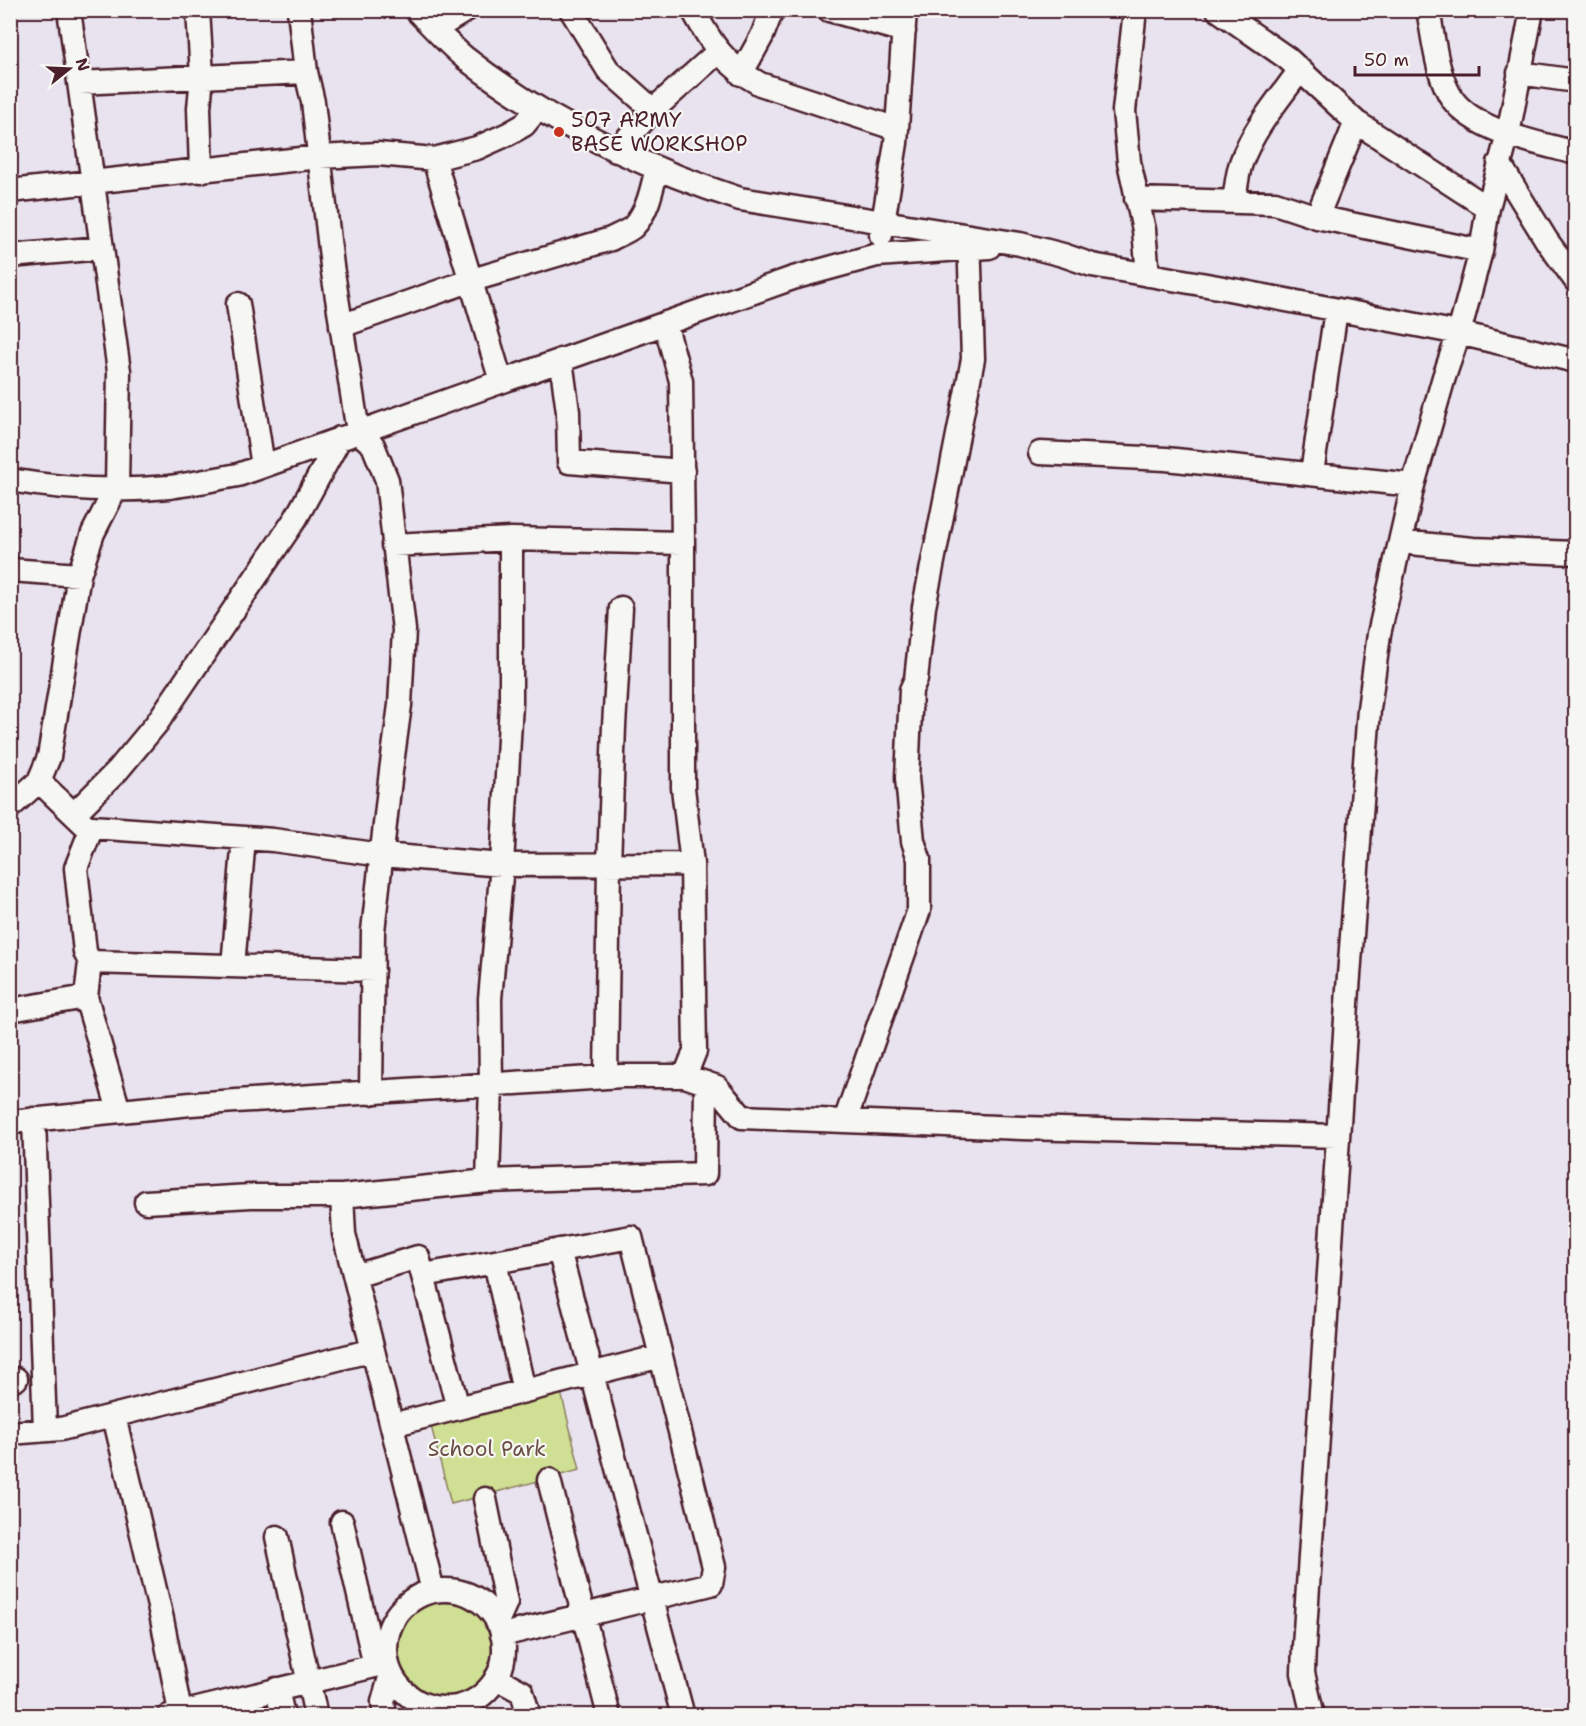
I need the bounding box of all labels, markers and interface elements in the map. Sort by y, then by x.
north arrow [39,39,99,99]
scale bar [1355,39,1480,77]
text: 50 m [1364,48,1409,72]
text: N [71,55,95,74]
place label: 507 ARMY BASE WORKSHOP [571,106,747,158]
marker: 507 ARMY BASE WORKSHOP [552,125,566,139]
park label: School Park [428,1435,546,1463]

